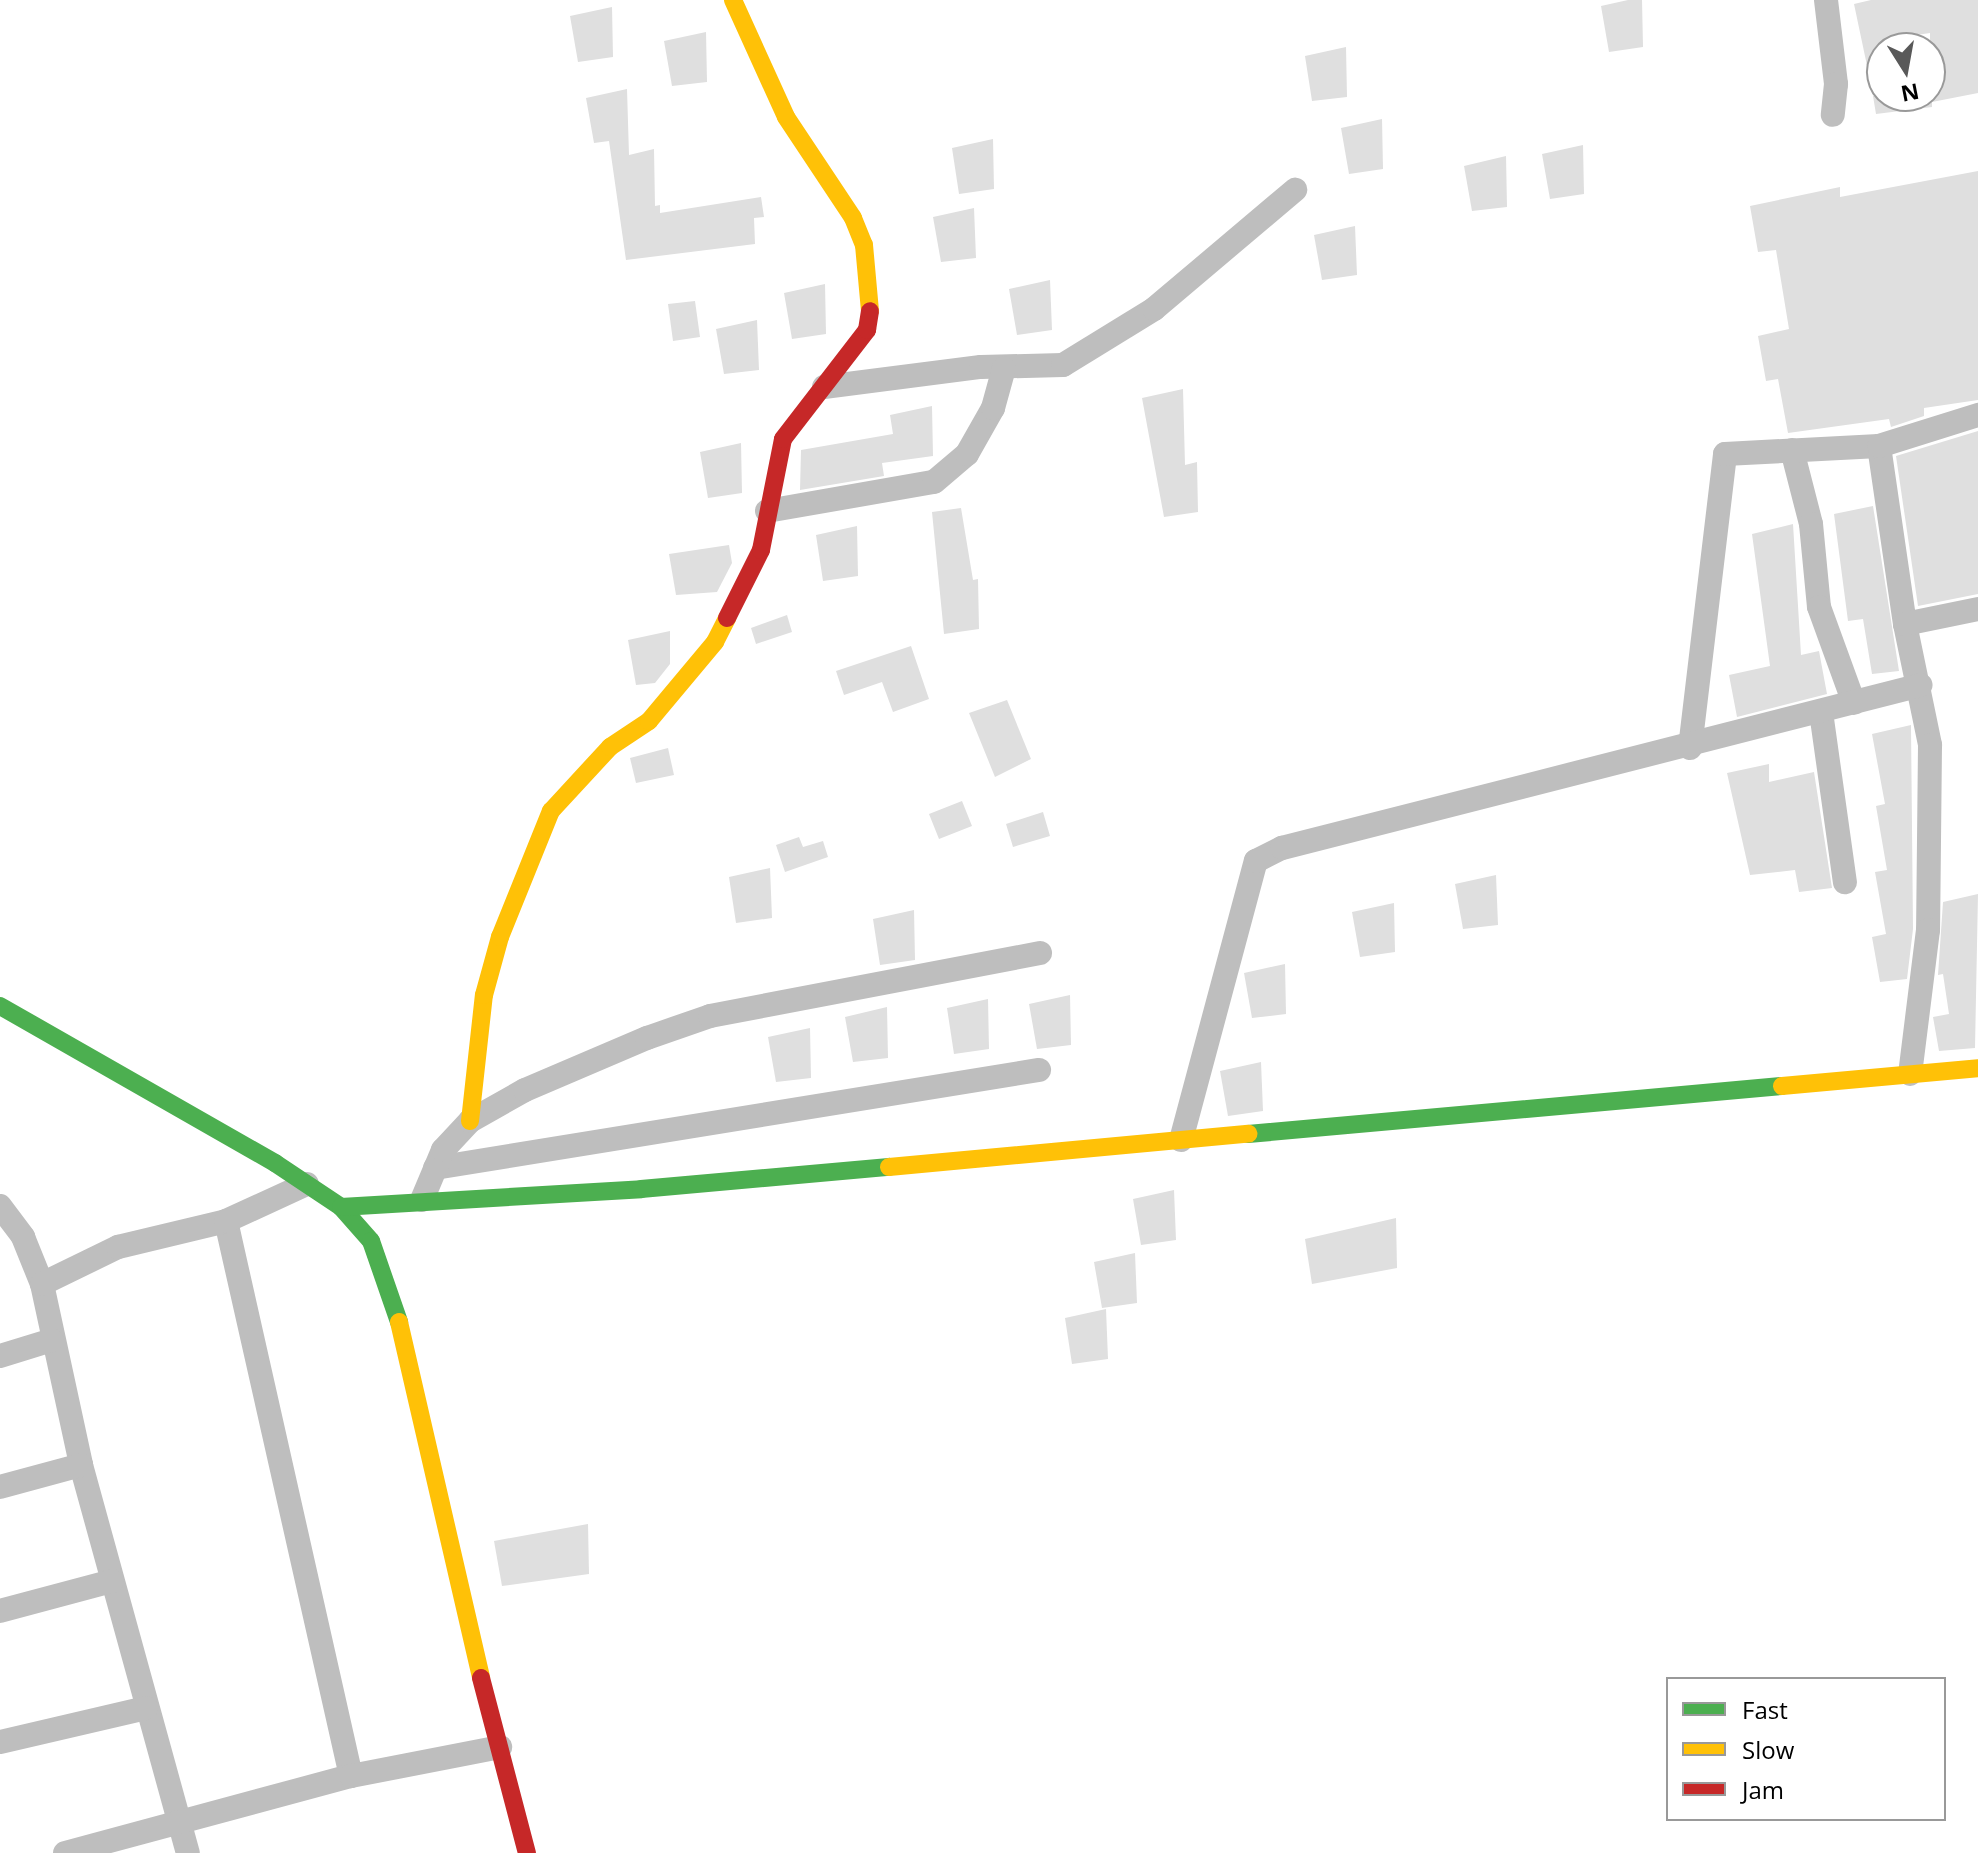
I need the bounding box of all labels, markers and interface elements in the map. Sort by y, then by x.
north arrow [1866,32,1946,112]
text: N [1899,77,1922,110]
legend [1666,1677,1946,1821]
text: Fast [1742,1693,1788,1726]
text: Slow [1742,1733,1794,1766]
text: Jam [1742,1773,1784,1806]

